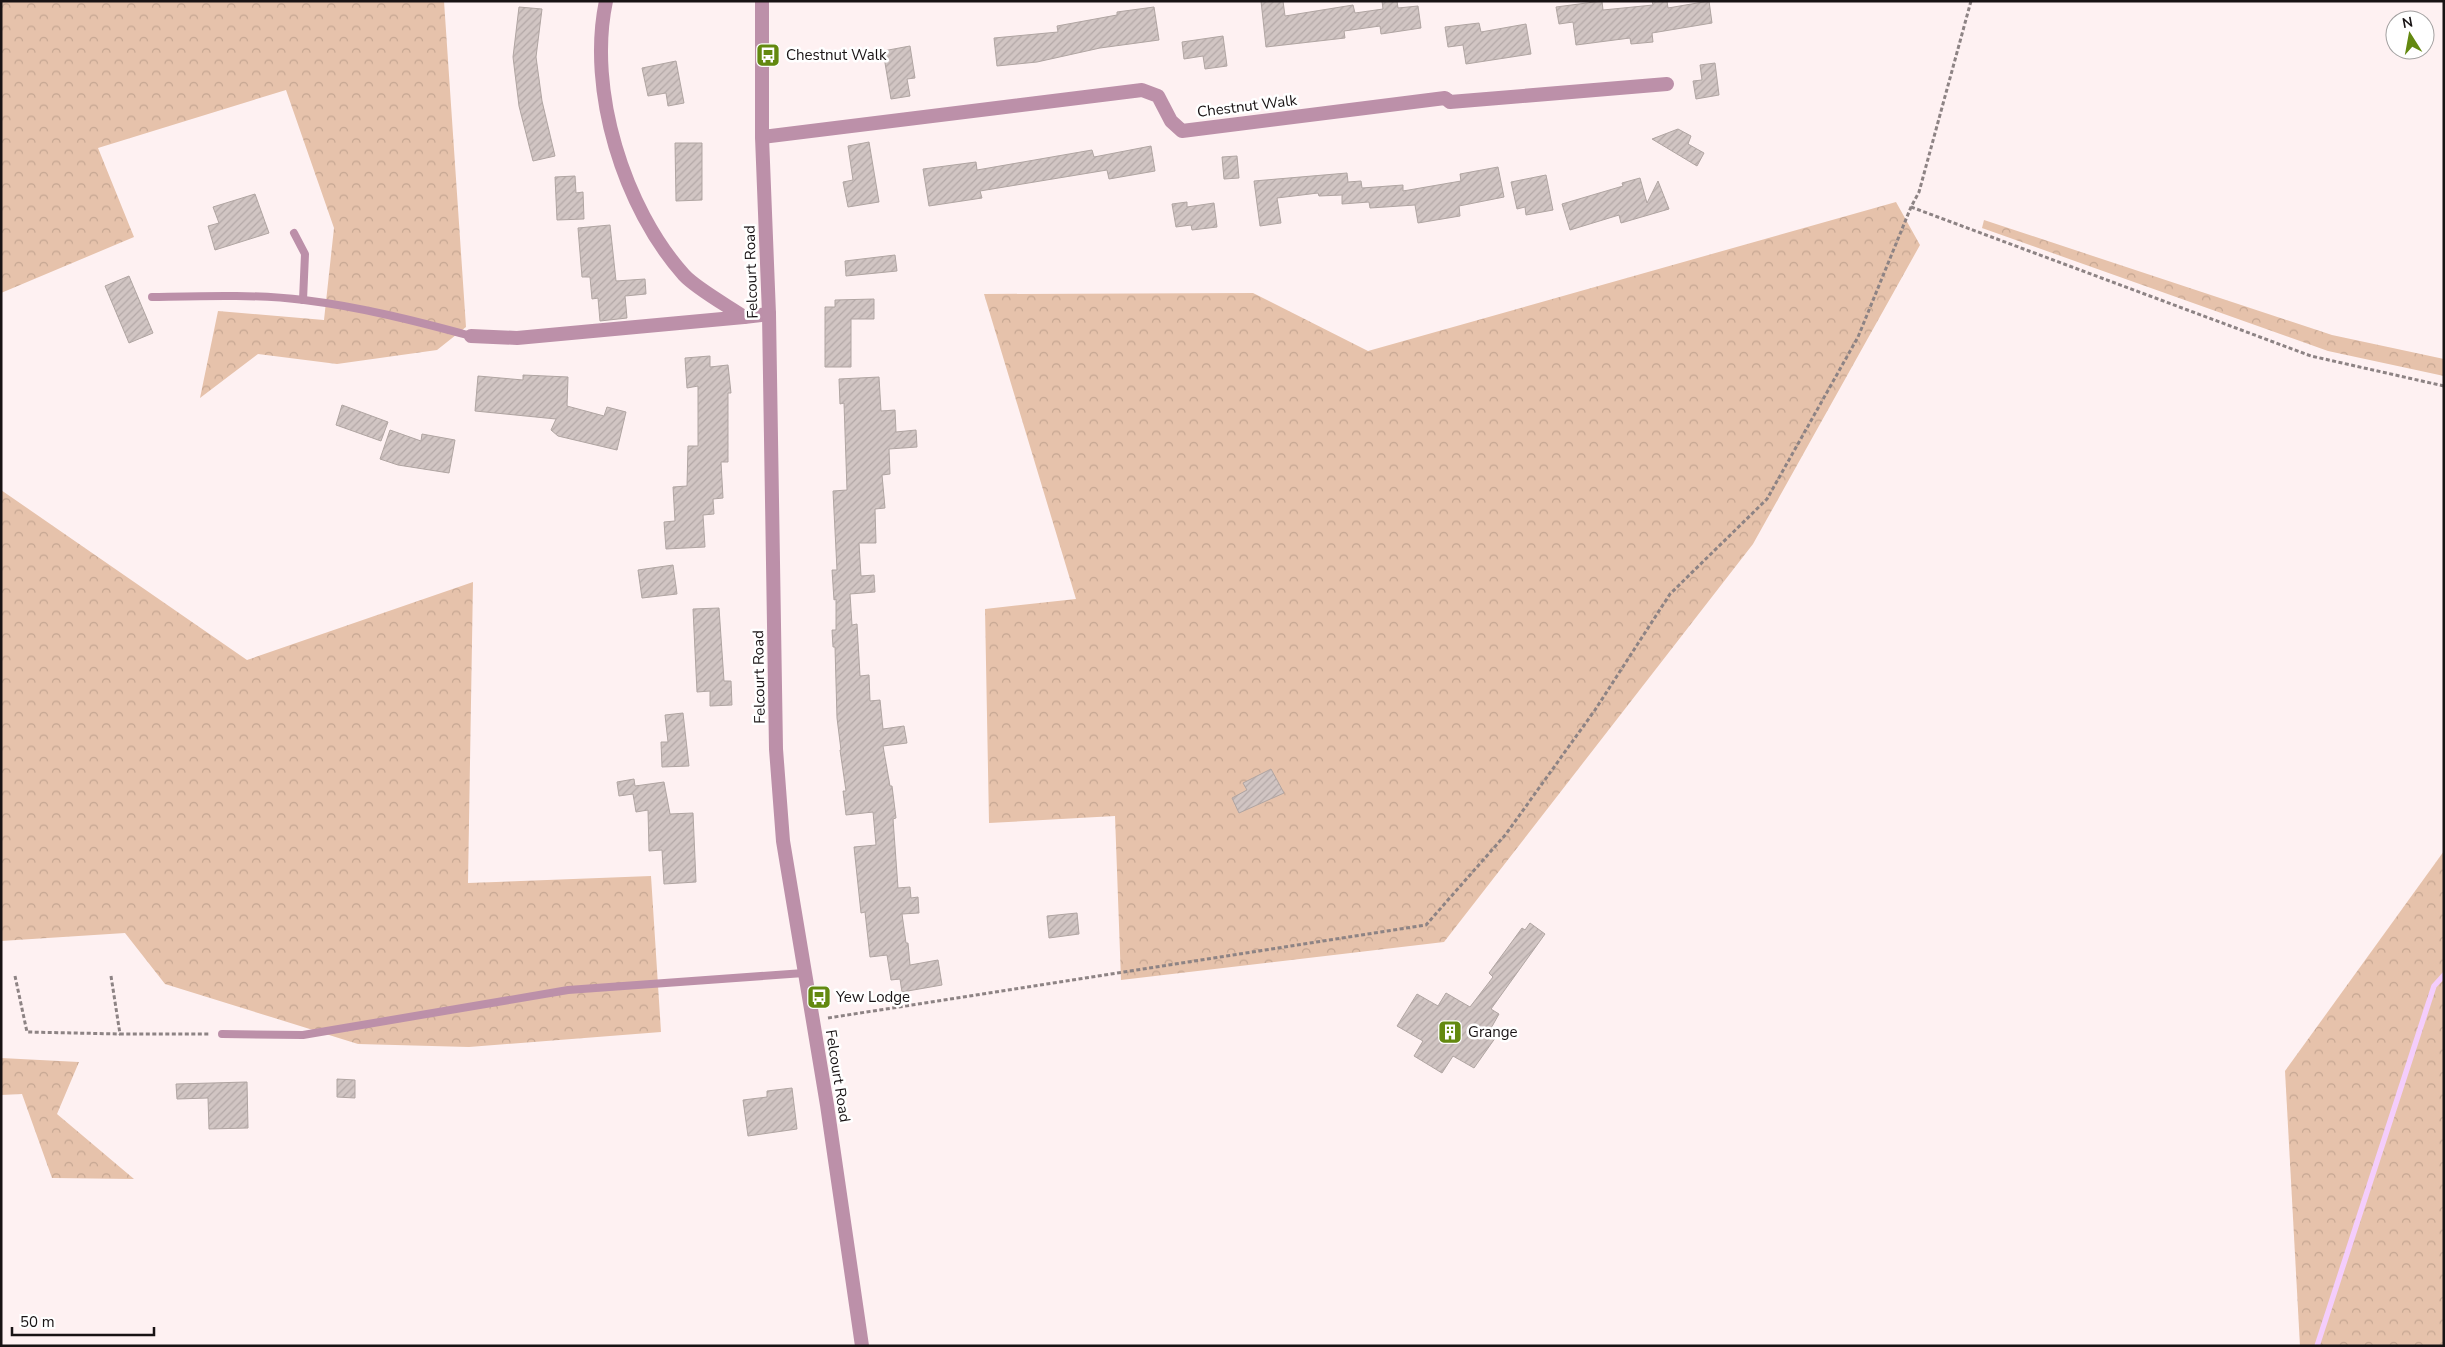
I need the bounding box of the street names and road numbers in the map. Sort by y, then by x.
street label: Chestnut Walk [1196,90,1299,122]
street label: Felcourt Road [739,225,763,319]
street label: Felcourt Road [748,630,770,724]
street label: Felcourt Road [821,1028,855,1124]

